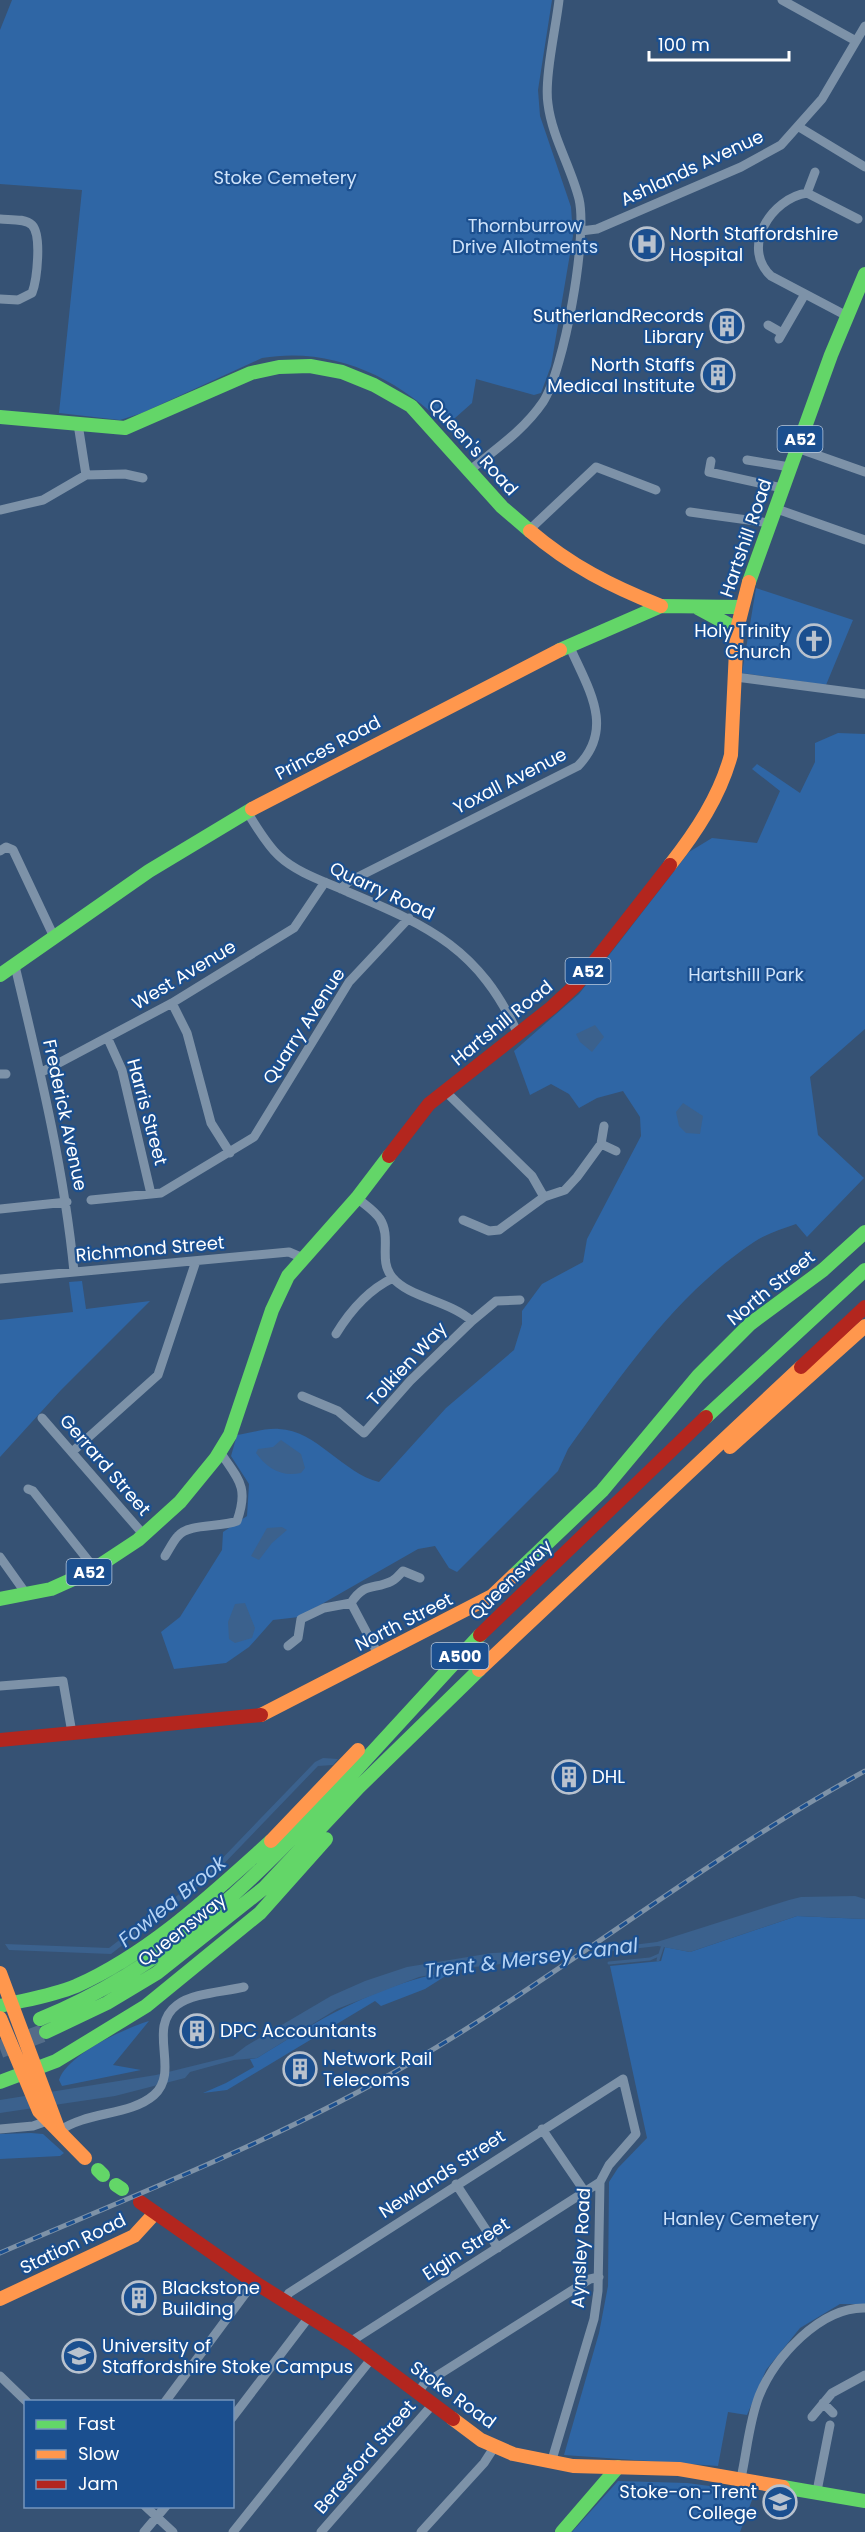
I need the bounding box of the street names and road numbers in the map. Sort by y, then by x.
street label: Ashlands Avenue [616,123,767,212]
street label: Queen's Road [423,392,524,501]
road number: A52 [778,426,822,452]
street label: Hartshill Road [714,475,777,600]
street label: Princes Road [271,709,385,786]
street label: Yoxall Avenue [449,741,571,820]
street label: Quarry Road [326,855,439,926]
street label: West Avenue [127,934,240,1015]
road number: A52 [566,958,610,984]
street label: Quarry Avenue [257,963,351,1089]
street label: Hartshill Road [446,974,558,1071]
street label: Frederick Avenue [37,1037,94,1193]
street label: Harris Street [121,1056,174,1168]
street label: Richmond Street [75,1230,225,1267]
street label: North Street [721,1244,820,1331]
street label: Tolkien Way [361,1316,452,1411]
street label: Gerrard Street [54,1408,157,1521]
street label: Queensway [464,1534,557,1625]
road number: A52 [66,1559,112,1585]
street label: North Street [351,1586,457,1657]
road number: A500 [432,1643,488,1669]
street label: Queensway [132,1887,231,1972]
street label: Newlands Street [374,2123,510,2224]
street label: Aynsley Road [565,2187,596,2309]
street label: Station Road [16,2207,130,2280]
street label: Elgin Street [417,2211,514,2286]
street label: Stoke Road [405,2355,501,2434]
street label: Beresford Street [308,2394,421,2519]

